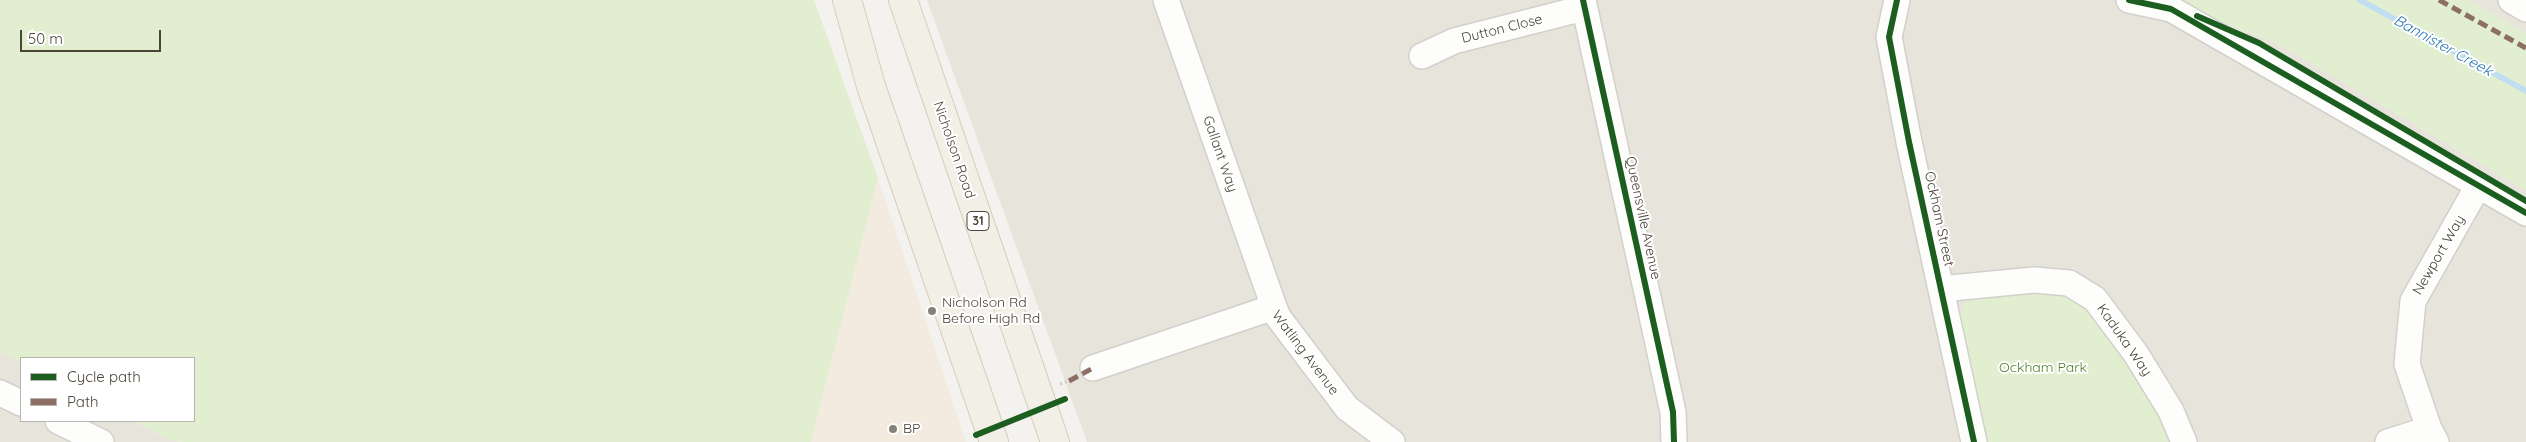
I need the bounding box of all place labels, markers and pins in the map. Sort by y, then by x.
place label: Nicholson Rd Before High Rd [942,295,1040,328]
marker: Nicholson Rd Before High Rd [926,305,938,317]
place label: BP [903,421,920,437]
marker: BP [887,423,899,435]

